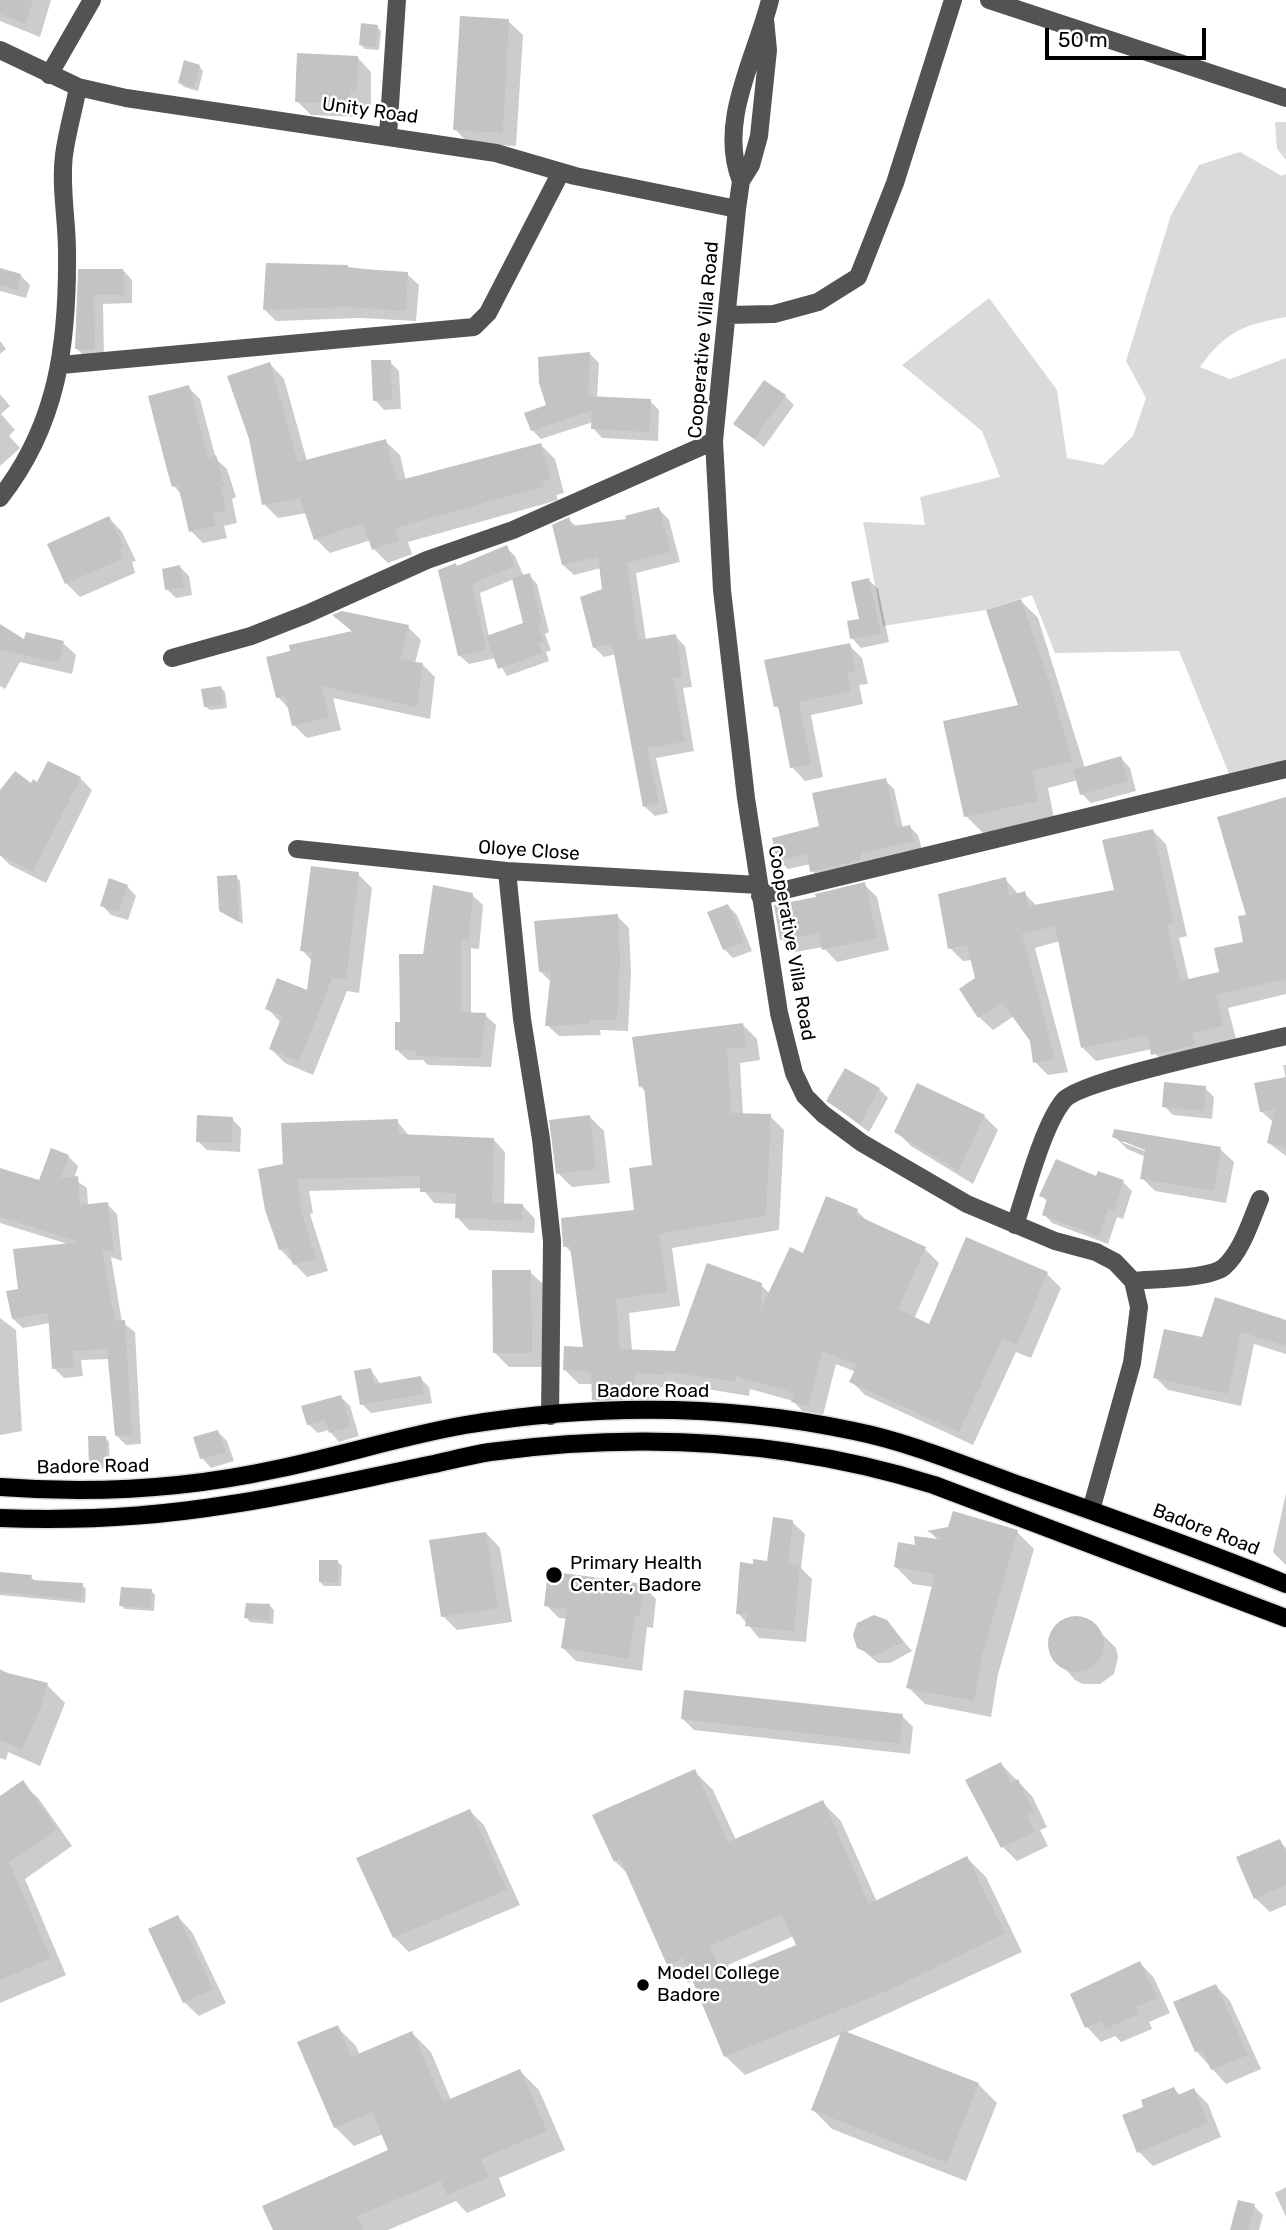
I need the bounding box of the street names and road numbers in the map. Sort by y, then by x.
street label: Unity Road [320,93,420,129]
street label: Cooperative Villa Road [684,240,724,440]
street label: Oloye Close [477,836,581,866]
street label: Cooperative Villa Road [763,844,819,1042]
street label: Badore Road [597,1381,709,1403]
street label: Badore Road [36,1455,150,1479]
street label: Badore Road [1149,1499,1263,1561]

